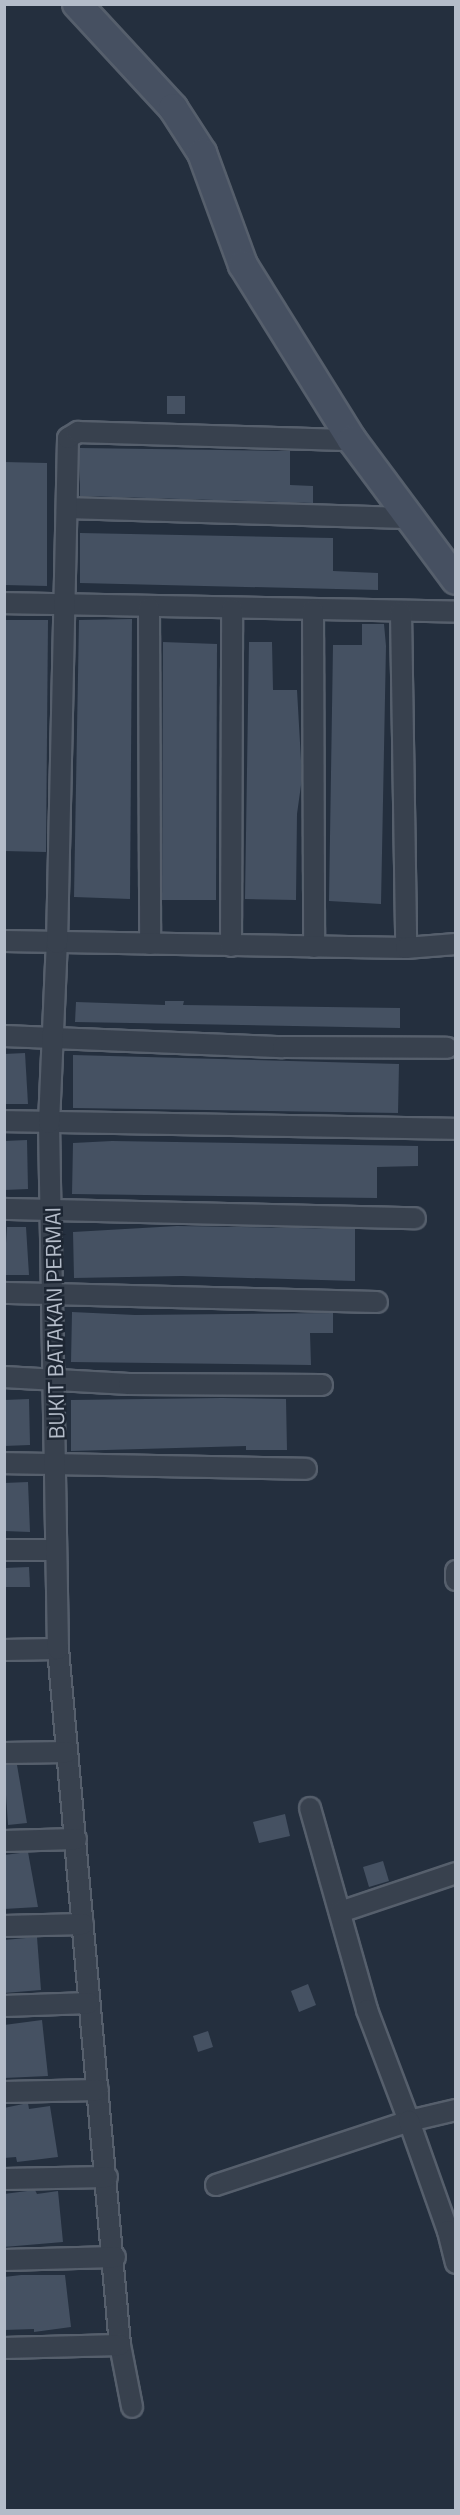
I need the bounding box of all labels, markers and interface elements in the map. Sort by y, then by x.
street label: BUKIT BATAKAN PERMAI [40,1207,70,1439]

